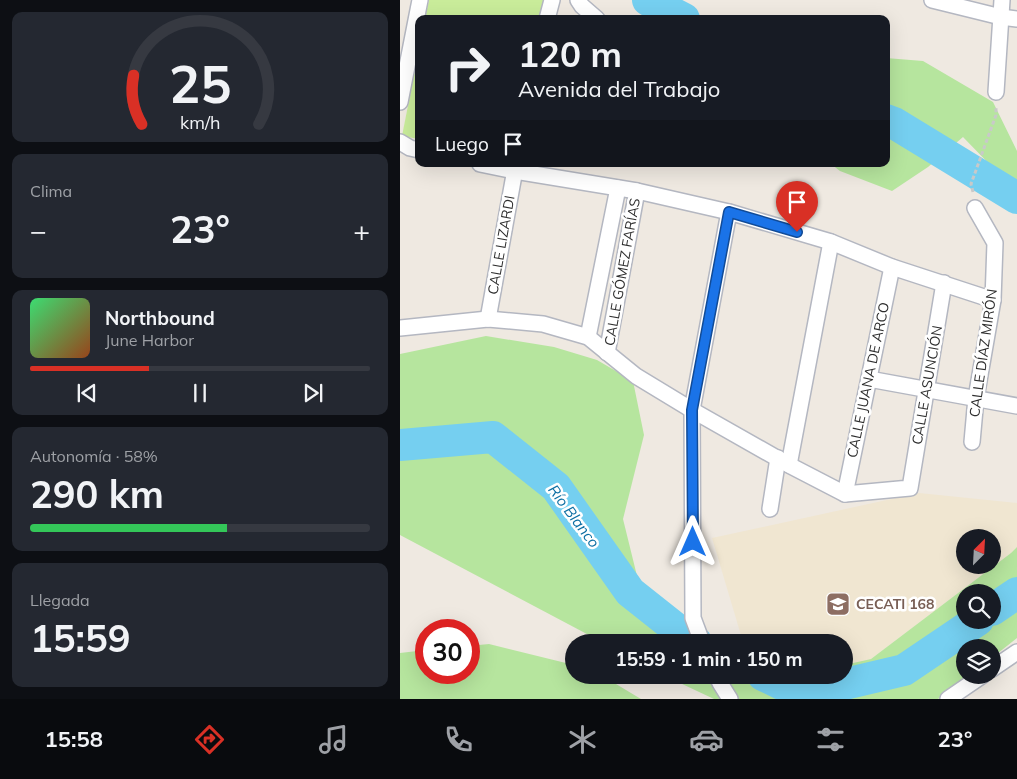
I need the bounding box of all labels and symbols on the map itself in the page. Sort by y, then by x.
pin [776,181,818,232]
street label: CALLE LIZARDI [483,194,519,296]
street label: CALLE GÓMEZ FARÍAS [600,196,644,347]
street label: CALLE DÍAZ MIRÓN [965,288,1001,418]
street label: CALLE JUANA DE ARCO [843,301,893,459]
street label: CALLE ASUNCIÓN [908,324,946,446]
water label: Río Blanco [544,481,604,552]
position arrow [666,515,718,567]
north arrow [956,529,1001,574]
school or university icon: CECATI 168 [825,591,851,617]
place label: CECATI 168 [856,595,934,613]
speed limit sign: 30 [415,619,480,684]

